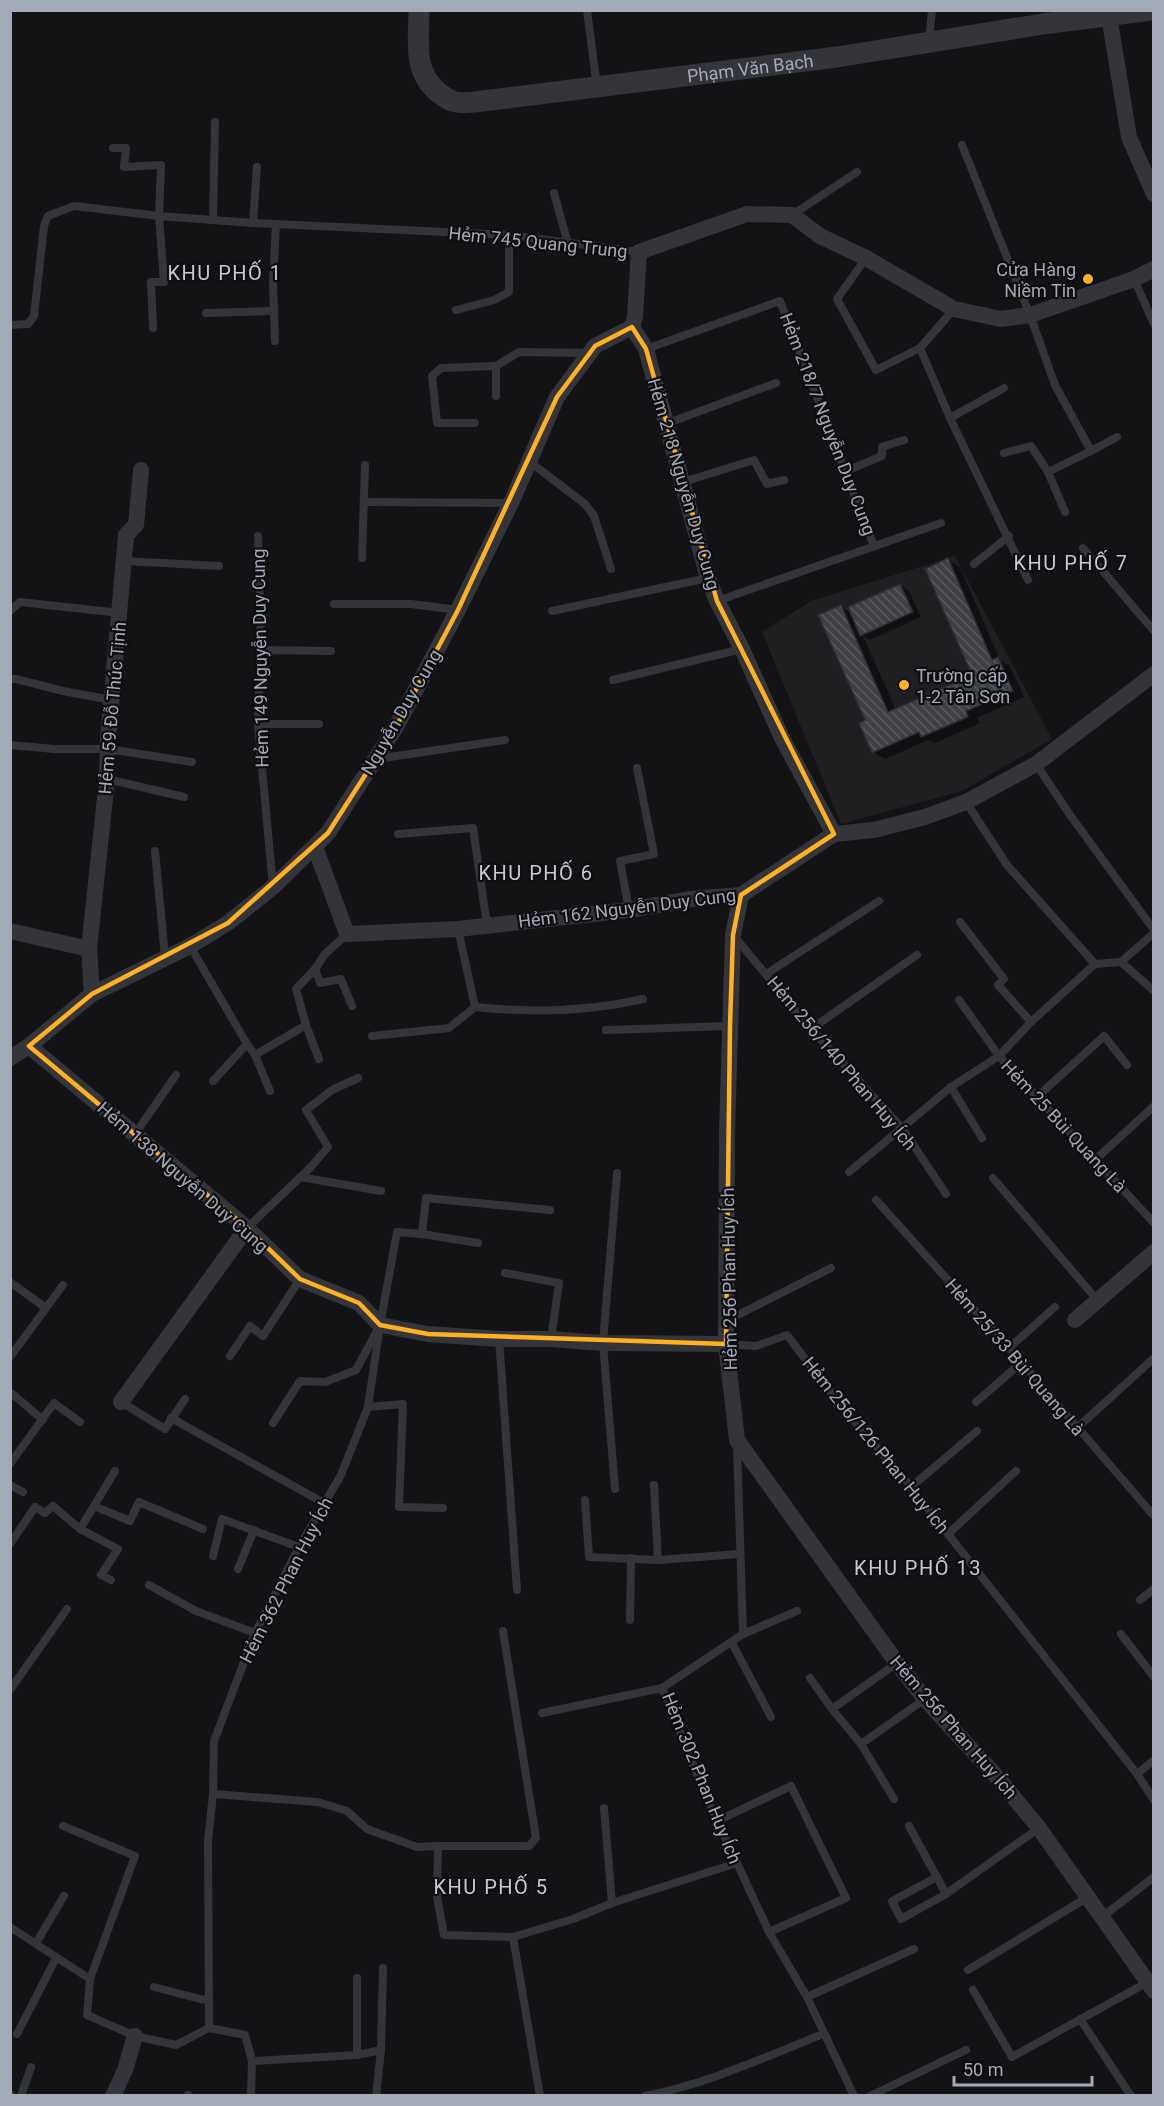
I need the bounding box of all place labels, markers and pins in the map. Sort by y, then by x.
place label: Cửa Hàng Niềm Tin [996,259,1076,301]
marker: Cửa Hàng Niềm Tin [1081,272,1095,286]
place label: Trường cấp 1-2 Tân Sơn [916,665,1010,707]
marker: Trường cấp 1-2 Tân Sơn [897,678,911,692]

